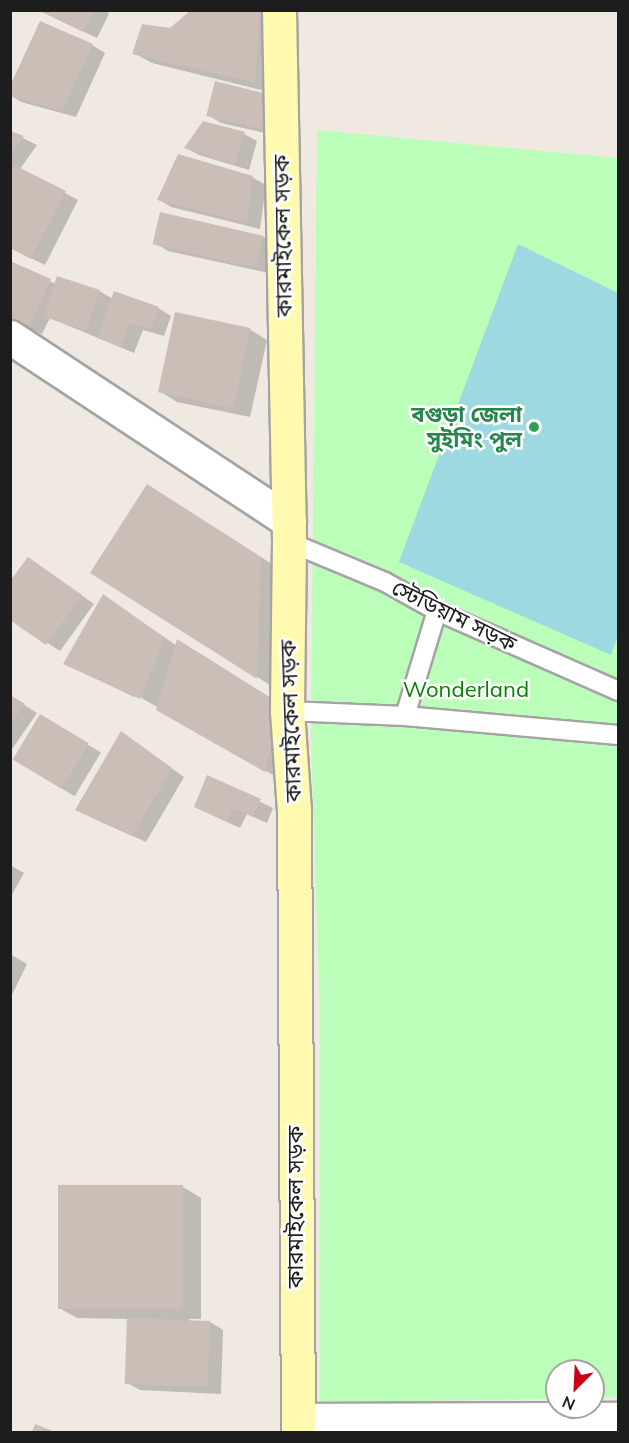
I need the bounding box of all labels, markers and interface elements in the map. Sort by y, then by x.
street label: কারমাইকেল সড়ক [268,155,298,317]
place label: বগুড়া জেলা সুইমিং পুল [411,401,522,452]
marker: বগুড়া জেলা সুইমিং পুল [527,420,541,434]
street label: স্টেডিয়াম সড়ক [387,574,521,658]
street label: কারমাইকেল সড়ক [275,639,307,803]
park label: Wonderland [403,677,529,703]
street label: কারমাইকেল সড়ক [283,1126,309,1288]
north arrow [545,1359,605,1419]
text: N [559,1392,578,1415]

